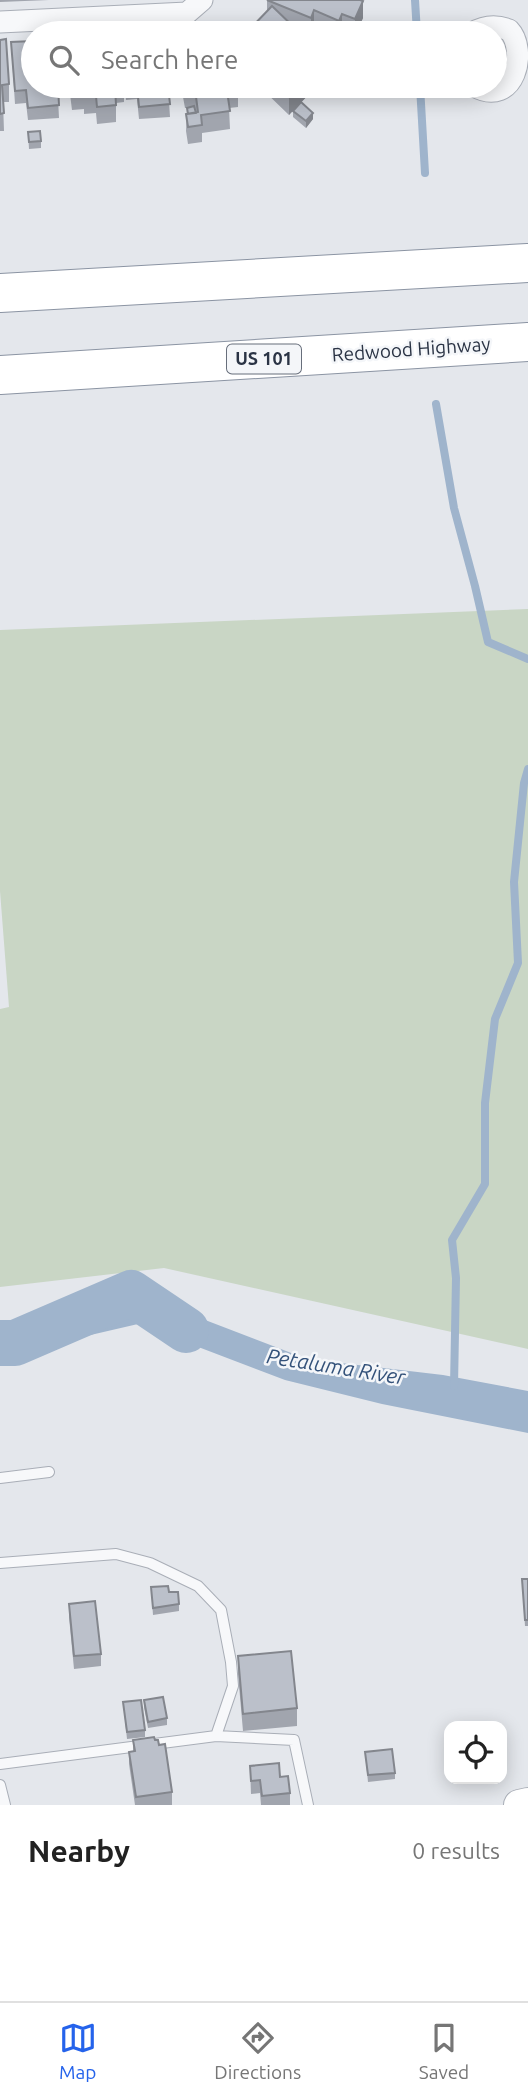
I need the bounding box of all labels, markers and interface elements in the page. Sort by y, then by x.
search box [21,21,507,98]
icon: search [45,41,83,79]
text: Search here [101,45,238,74]
street label: Redwood Highway [331,332,491,366]
road number: US 101 [227,344,301,374]
water label: Petaluma River [265,1343,408,1389]
map controls [444,1721,507,1784]
button: locate [444,1721,507,1784]
text: Nearby [28,1834,130,1868]
text: 0 results [412,1838,500,1863]
tab: Map [59,2019,97,2083]
tab: Directions [214,2019,301,2083]
tab: Saved [419,2019,469,2083]

